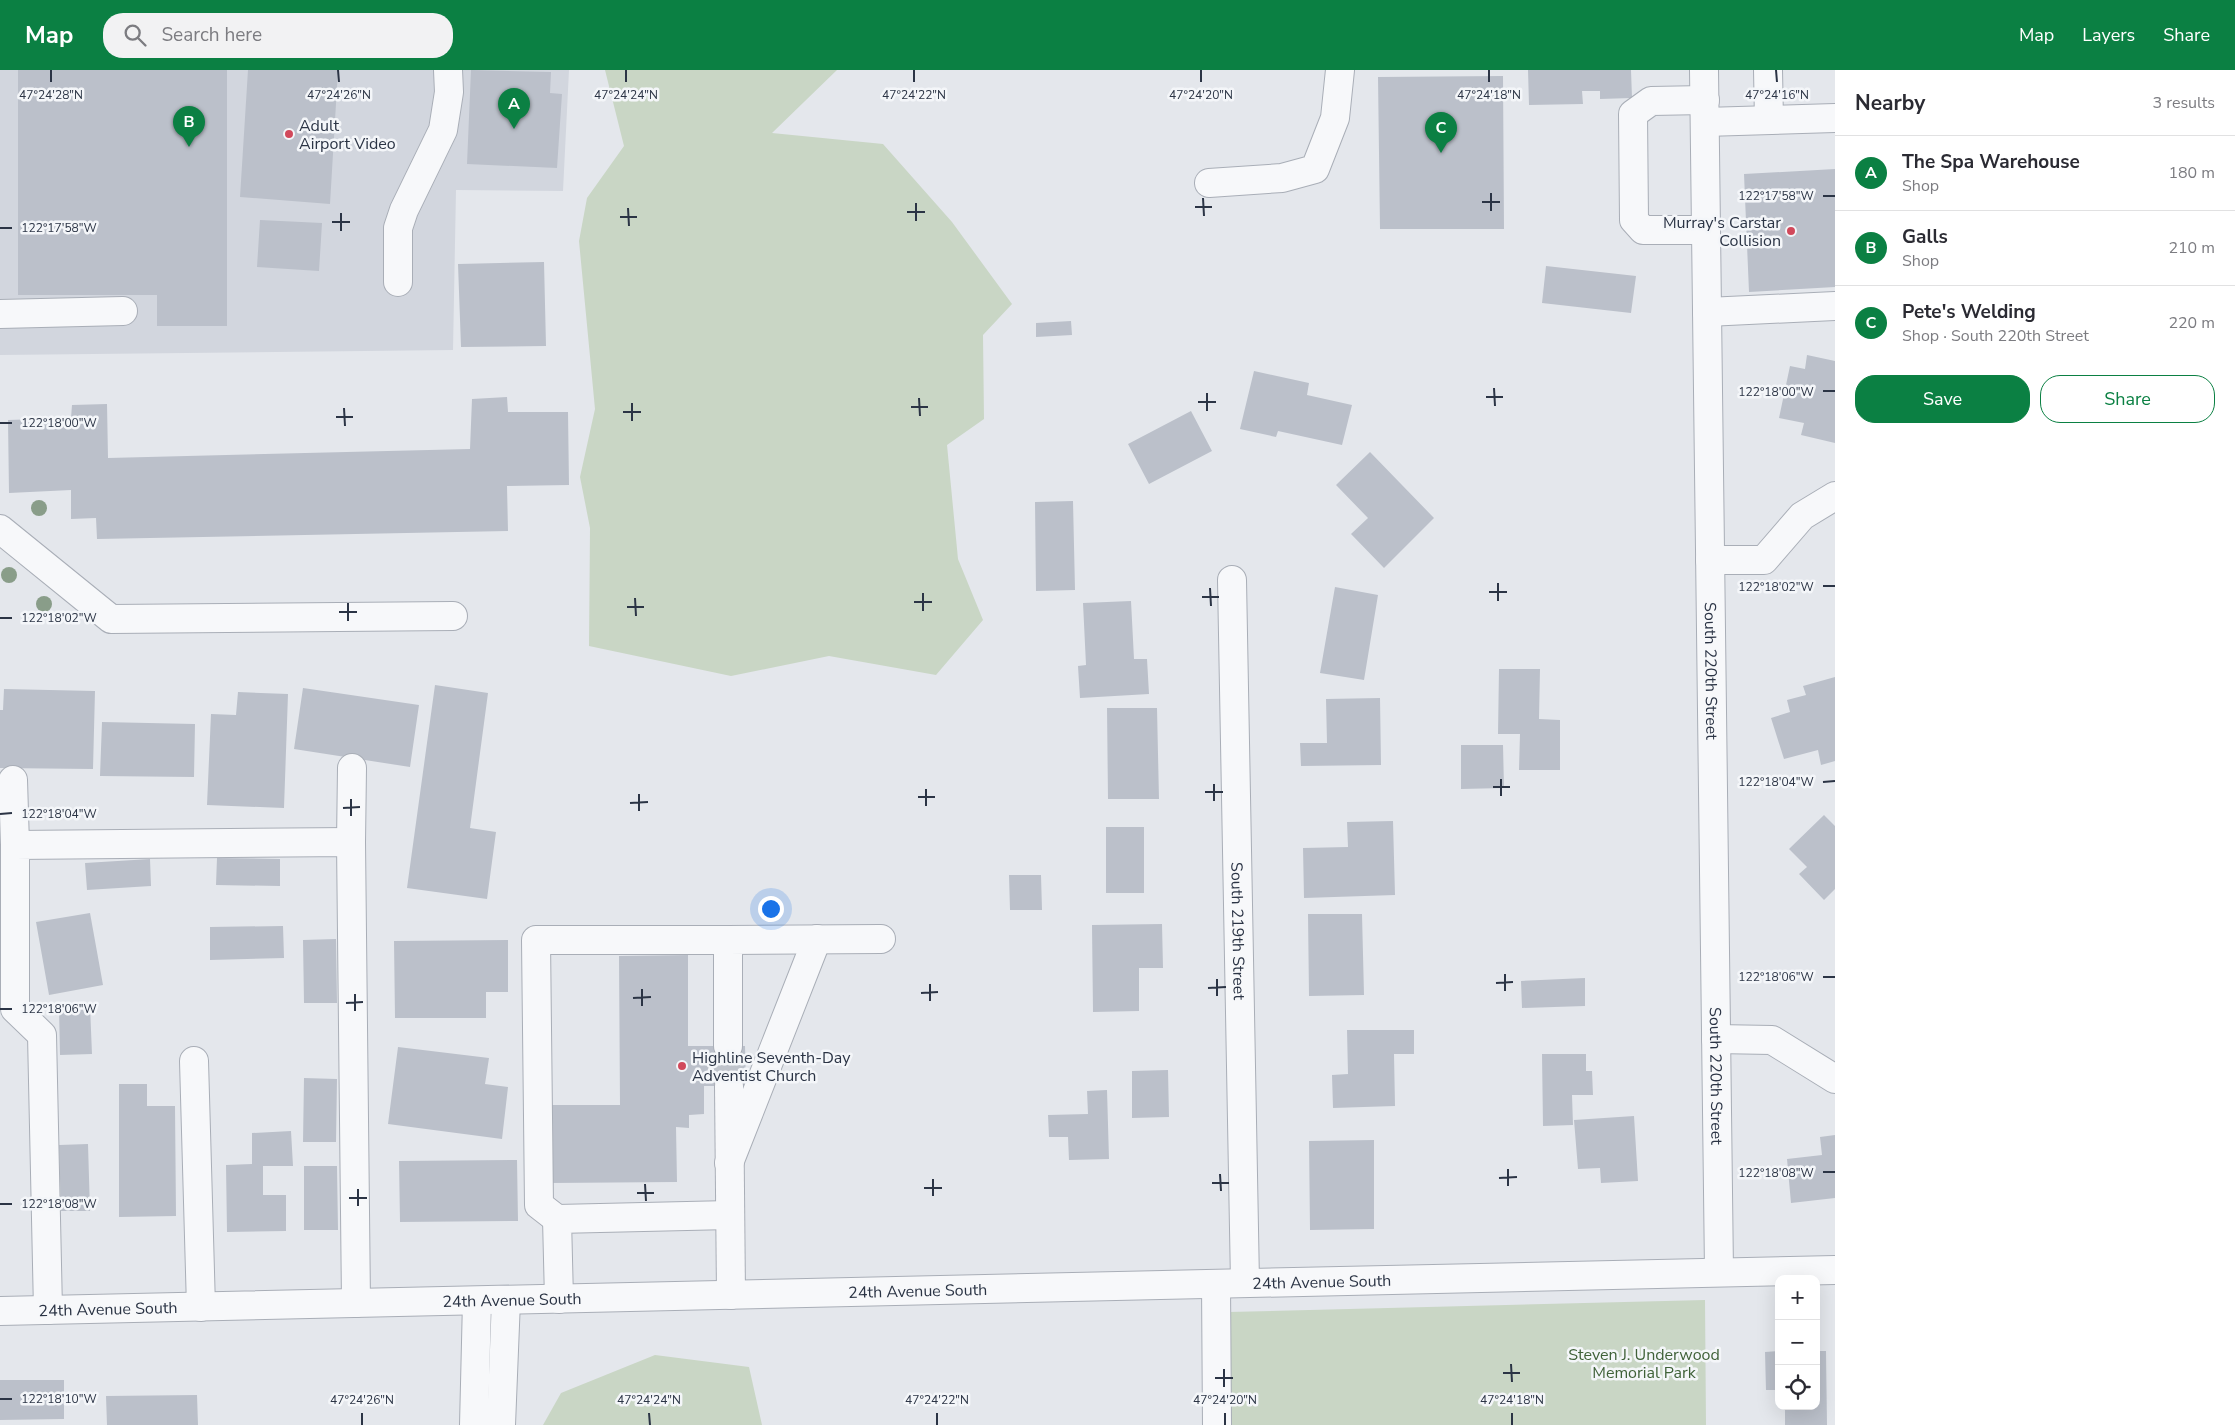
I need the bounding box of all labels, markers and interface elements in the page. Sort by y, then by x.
search box [103,13,453,58]
text: Map [25,19,73,51]
icon: search [121,21,149,49]
text: Search here [161,22,262,48]
text: Map [2019,23,2054,47]
text: Layers [2082,23,2135,47]
text: Share [2163,23,2210,47]
text: 47°24'28"N [19,87,83,103]
text: 47°24'26"N [307,87,371,103]
text: 47°24'24"N [594,87,658,103]
text: 47°24'22"N [882,87,946,103]
text: 47°24'20"N [1169,87,1233,103]
text: 47°24'18"N [1457,87,1521,103]
text: 47°24'16"N [1745,87,1809,103]
pin: A [498,88,530,129]
text: Nearby [1855,89,1925,117]
text: 3 results [2153,92,2215,114]
pin: B [173,106,205,147]
pin: C [1425,112,1457,153]
place label: Adult Airport Video [299,115,396,155]
marker: Adult Airport Video [283,128,295,140]
text: The Spa Warehouse [1902,149,2080,175]
text: A [1865,162,1877,184]
text: 180 m [2168,162,2215,184]
text: Shop [1902,175,1939,197]
text: 122°17'58"W [1738,188,1814,204]
place label: Murray's Carstar Collision [1663,212,1781,252]
text: 122°17'58"W [21,220,97,236]
text: Galls [1902,224,1948,250]
marker: Murray's Carstar Collision [1785,225,1797,237]
text: B [1865,237,1877,259]
text: 210 m [2168,237,2215,259]
text: Shop [1902,250,1939,272]
text: Pete's Welding [1902,299,2036,325]
text: C [1866,312,1876,334]
text: 220 m [2168,312,2215,334]
text: Shop · South 220th Street [1902,325,2089,347]
button: Save [1855,375,2030,423]
button: Share [2040,375,2215,423]
text: 122°18'00"W [1738,384,1814,400]
text: 122°18'00"W [21,415,97,431]
text: 122°18'02"W [1738,579,1814,595]
street label: South 220th Street [1699,602,1722,740]
text: 122°18'02"W [21,610,97,626]
text: 122°18'04"W [1738,774,1814,790]
text: 122°18'04"W [21,806,97,822]
street label: South 219th Street [1225,862,1250,1001]
your location [758,896,784,922]
text: 122°18'06"W [1738,969,1814,985]
text: 122°18'06"W [21,1001,97,1017]
street label: South 220th Street [1704,1007,1727,1145]
place label: Highline Seventh-Day Adventist Church [692,1047,851,1087]
marker: Highline Seventh-Day Adventist Church [676,1060,688,1072]
text: 122°18'08"W [1738,1165,1814,1181]
text: 122°18'08"W [21,1196,97,1212]
street label: 24th Avenue South [1252,1270,1391,1295]
map controls [1775,1275,1820,1410]
button: + [1775,1275,1820,1320]
street label: 24th Avenue South [848,1279,988,1304]
street label: 24th Avenue South [442,1288,582,1313]
street label: 24th Avenue South [38,1297,178,1322]
button: − [1775,1320,1820,1365]
park label: Steven J. Underwood Memorial Park [1568,1344,1720,1384]
button: locate [1775,1365,1820,1410]
text: 122°18'10"W [21,1391,97,1407]
text: 47°24'26"N [330,1392,394,1408]
text: 47°24'24"N [617,1392,681,1408]
text: 47°24'22"N [905,1392,969,1408]
text: 47°24'20"N [1193,1392,1257,1408]
text: 47°24'18"N [1480,1392,1544,1408]

